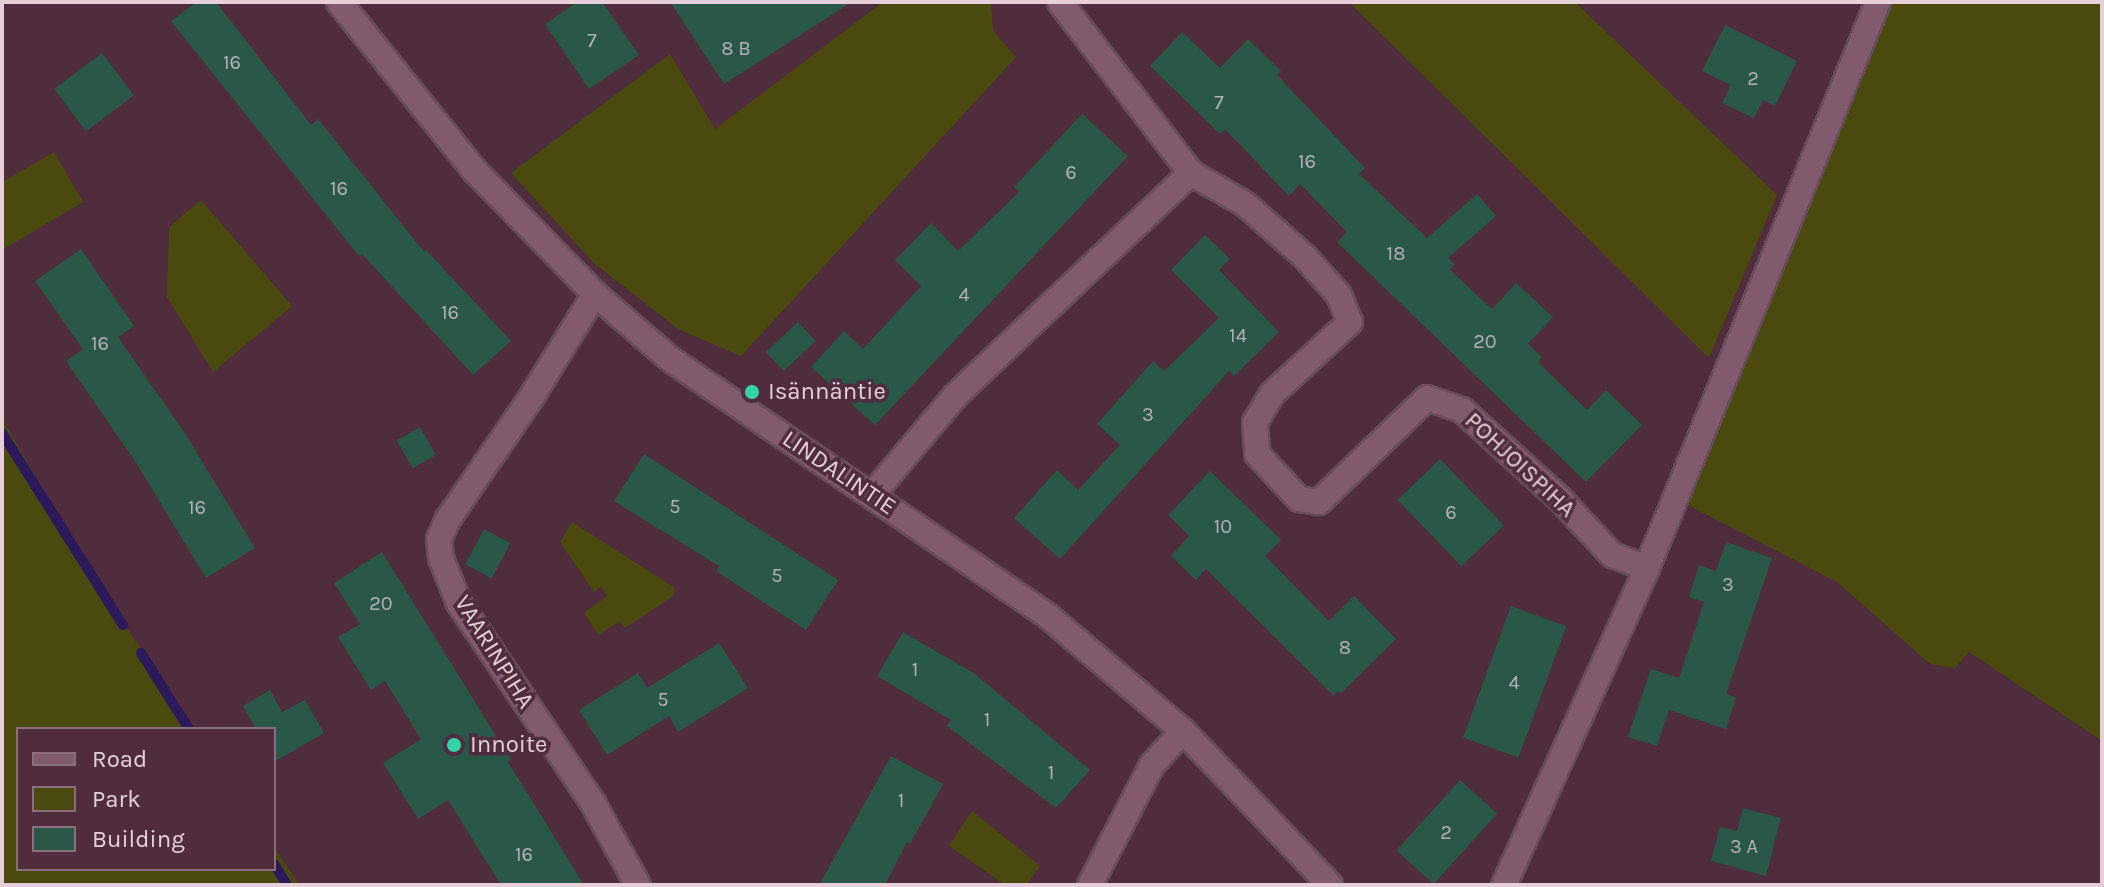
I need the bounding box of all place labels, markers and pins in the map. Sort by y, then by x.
place label: Isännäntie [768,378,886,406]
marker: Isännäntie [743,383,761,401]
place label: Innoite [470,731,547,759]
marker: Innoite [445,736,463,754]

